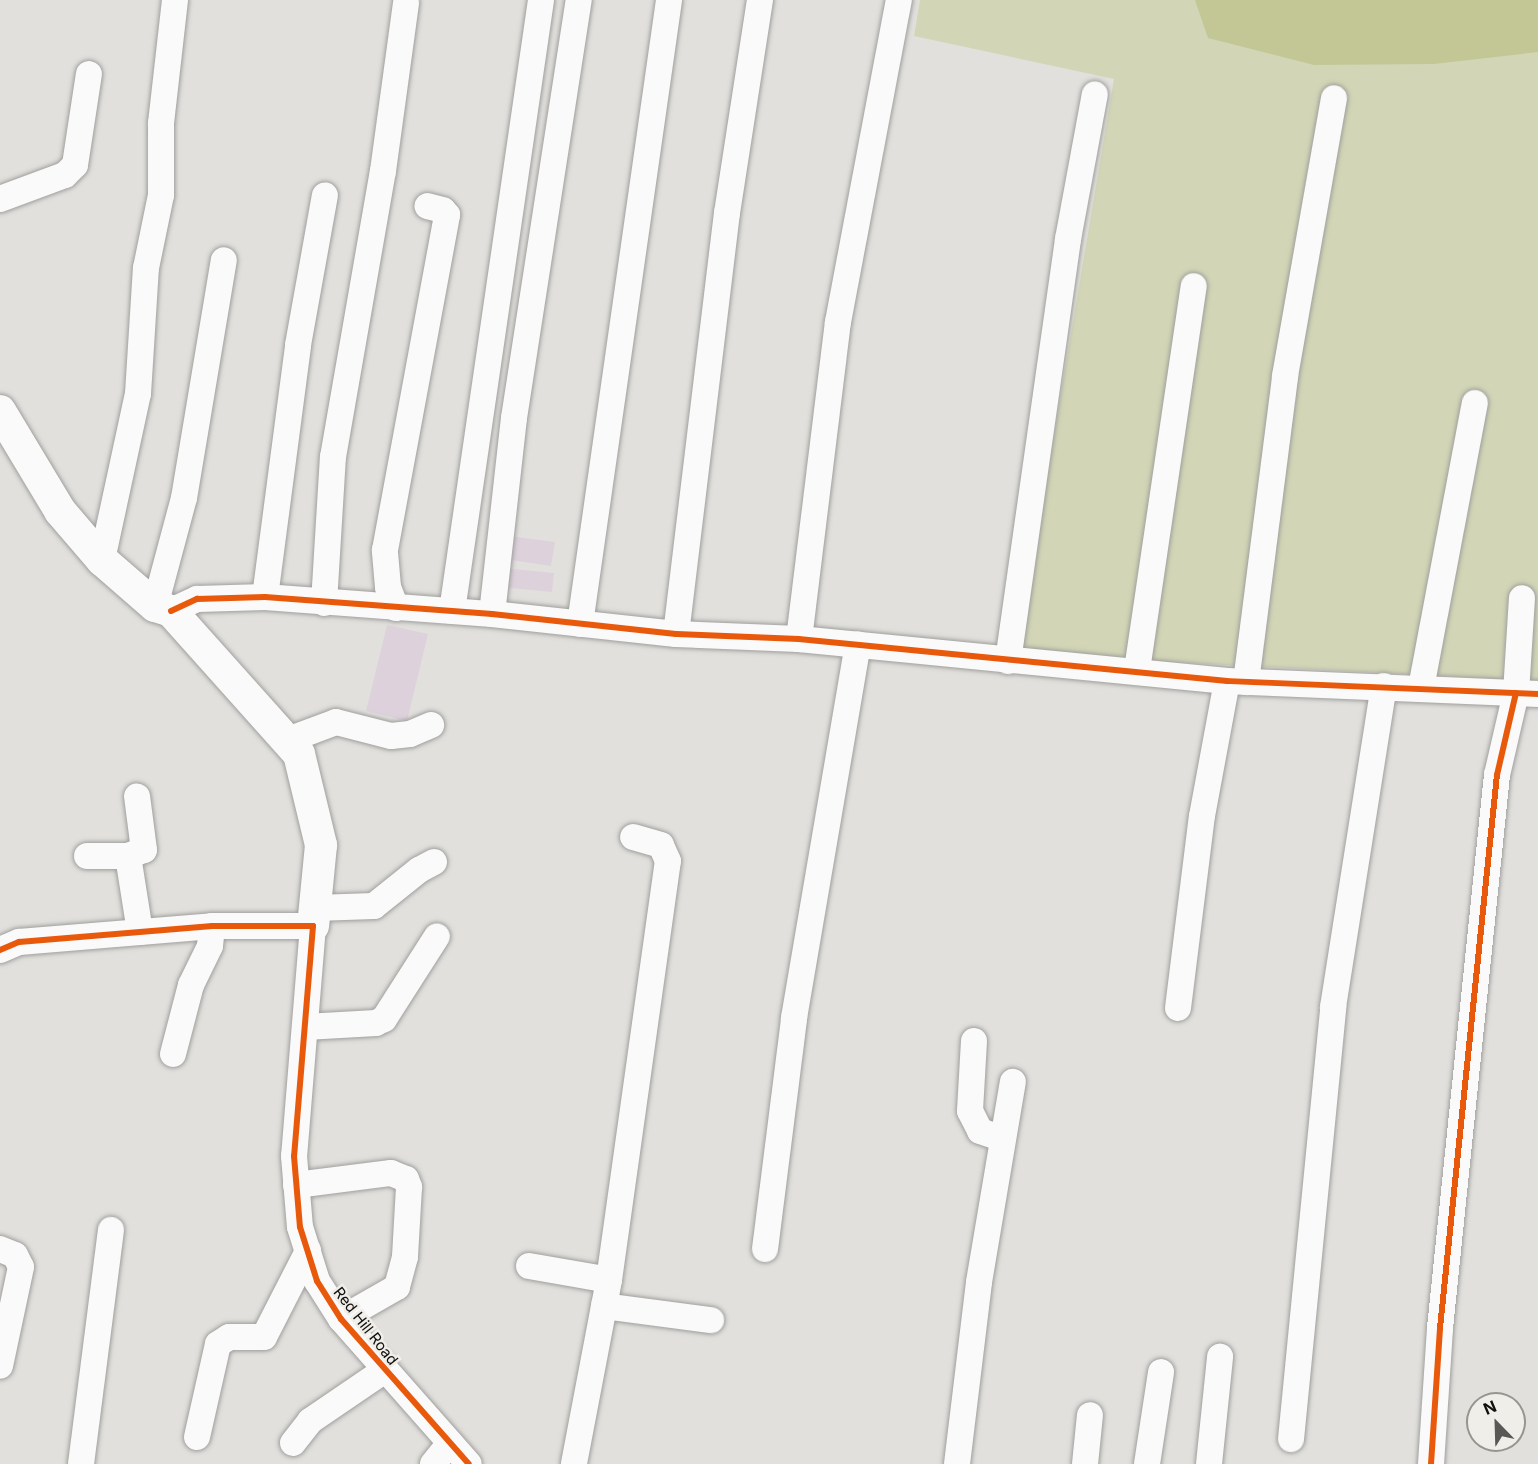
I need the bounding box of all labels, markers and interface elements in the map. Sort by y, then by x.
street label: Red Hill Road [330,1283,402,1369]
north arrow [1466,1392,1526,1452]
text: N [1480,1396,1499,1419]

